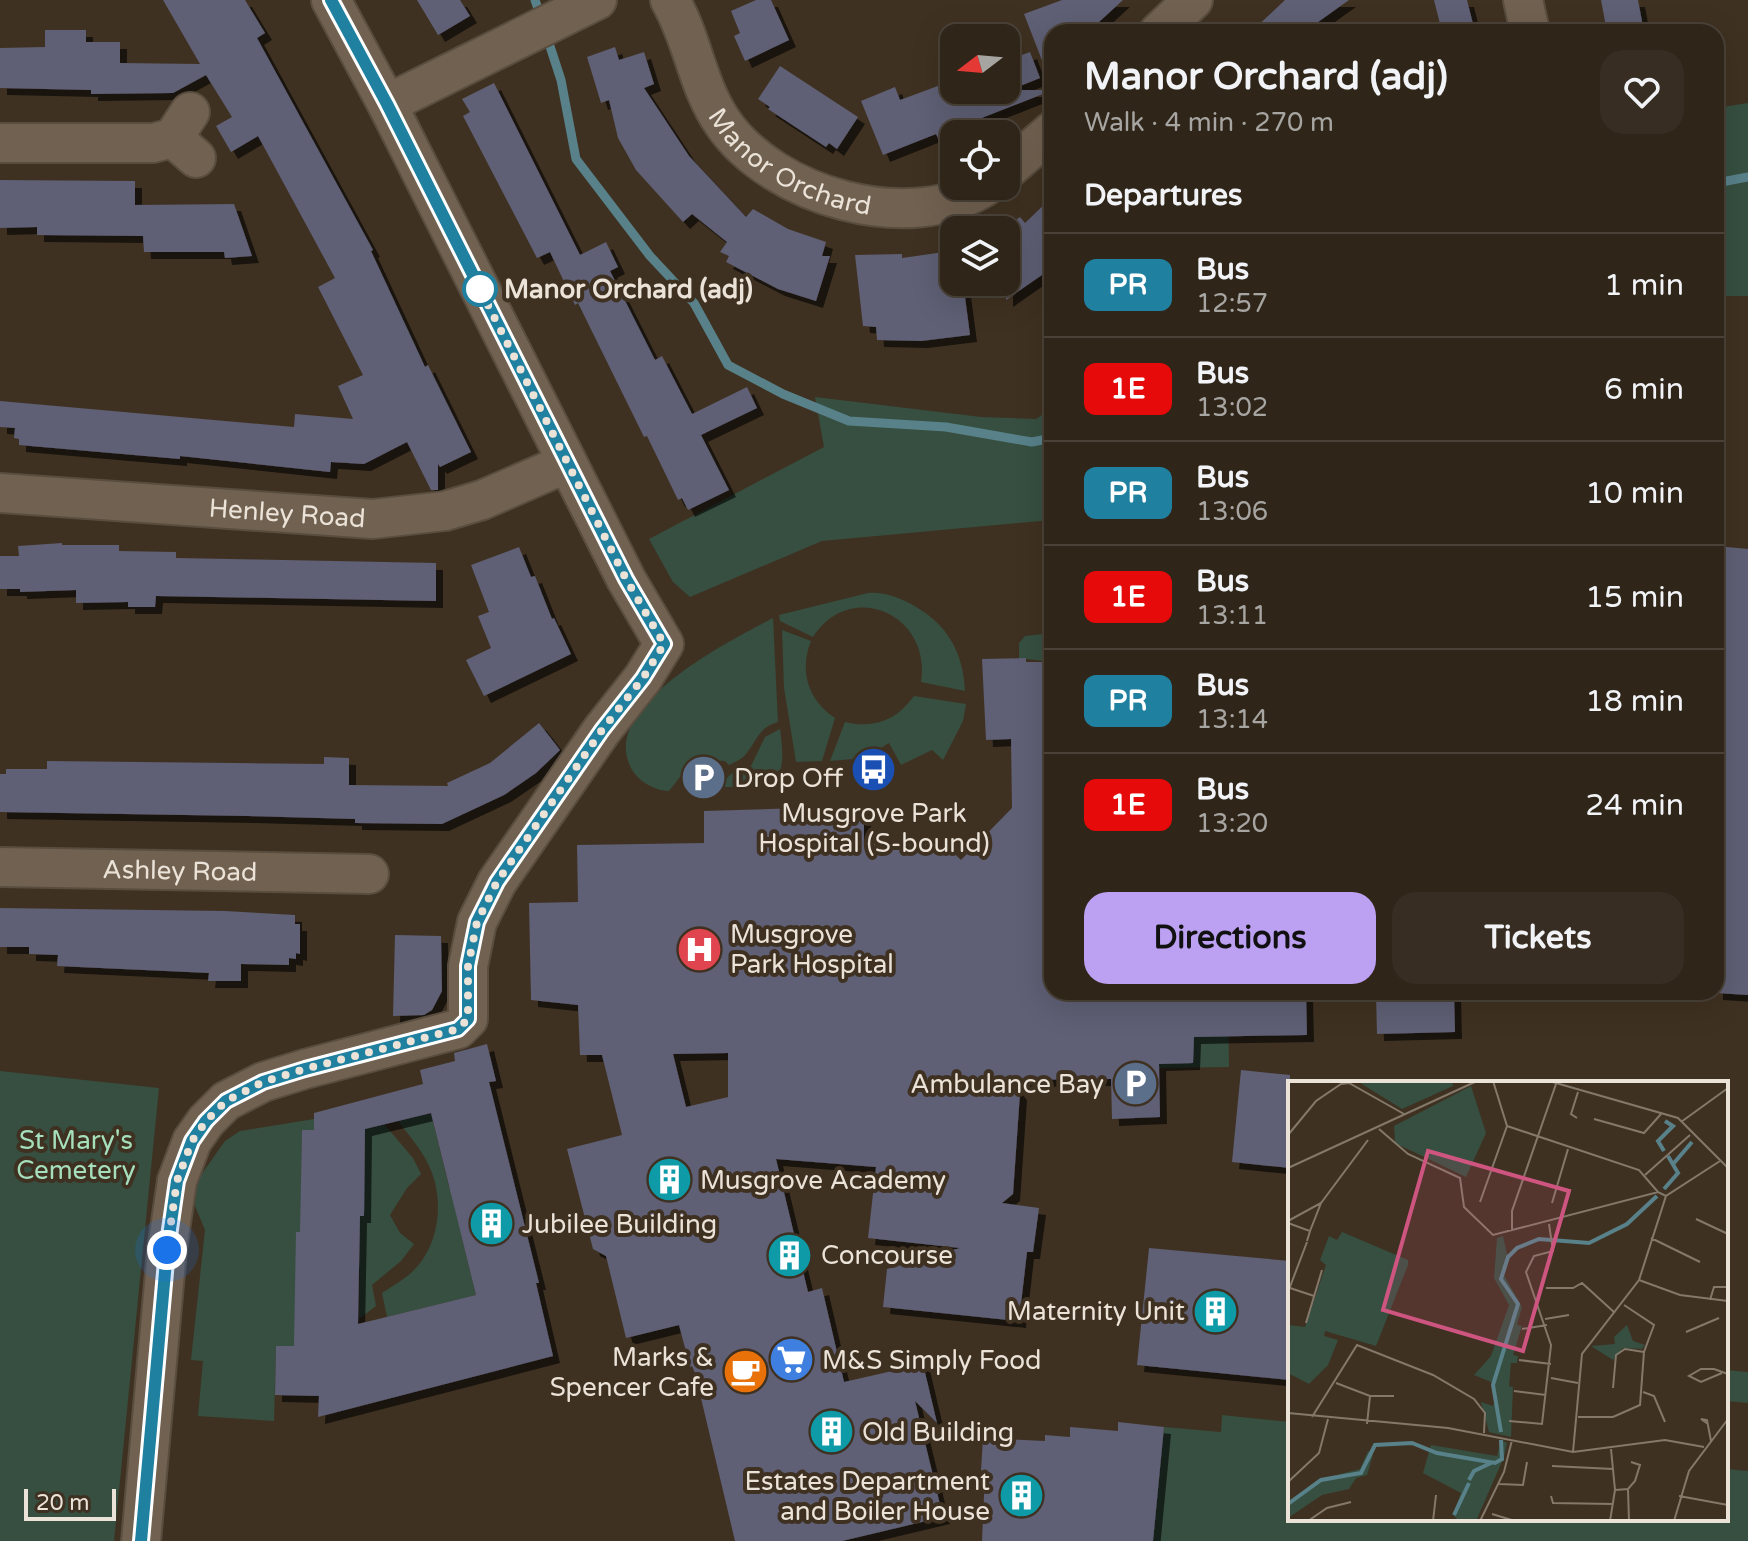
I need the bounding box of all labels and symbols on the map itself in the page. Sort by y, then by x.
north arrow [940,24,1020,104]
street label: Manor Orchard [701,102,874,222]
marker: Manor Orchard (adj) [463,272,497,306]
place label: Manor Orchard (adj) [504,274,753,305]
street label: Henley Road [208,493,367,534]
bus stop icon: Musgrove Park Hospital (S-bound) [850,746,898,794]
parking icon: Drop Off [679,754,727,802]
place label: Drop Off [734,763,844,794]
place label: Musgrove Park Hospital (S-bound) [758,798,990,859]
street label: Ashley Road [102,854,258,888]
place label: Musgrove Park Hospital [730,919,894,980]
hospital icon: Musgrove Park Hospital [675,925,723,973]
parking icon: Ambulance Bay [1111,1060,1159,1108]
place label: Ambulance Bay [910,1069,1104,1100]
inset map [1288,1081,1728,1521]
park label: St Mary's Cemetery [16,1125,136,1186]
building icon: Musgrove Academy [645,1156,693,1204]
place label: Musgrove Academy [700,1165,946,1196]
building icon: Jubilee Building [467,1200,515,1248]
place label: Jubilee Building [522,1209,717,1240]
your location [147,1230,187,1270]
building icon: Concourse [766,1231,814,1279]
place label: Concourse [821,1240,953,1271]
building icon: Maternity Unit [1192,1287,1240,1335]
place label: Maternity Unit [1007,1296,1185,1327]
supermarket icon: M&S Simply Food [767,1336,815,1384]
place label: Marks & Spencer Cafe [550,1342,714,1403]
place label: M&S Simply Food [822,1345,1041,1376]
cafe icon: Marks & Spencer Cafe [721,1348,769,1396]
building icon: Old Building [807,1408,855,1456]
place label: Old Building [862,1417,1014,1448]
place label: Estates Department and Boiler House [745,1466,990,1527]
building icon: Estates Department and Boiler House [997,1472,1045,1520]
scale bar [24,1485,116,1521]

